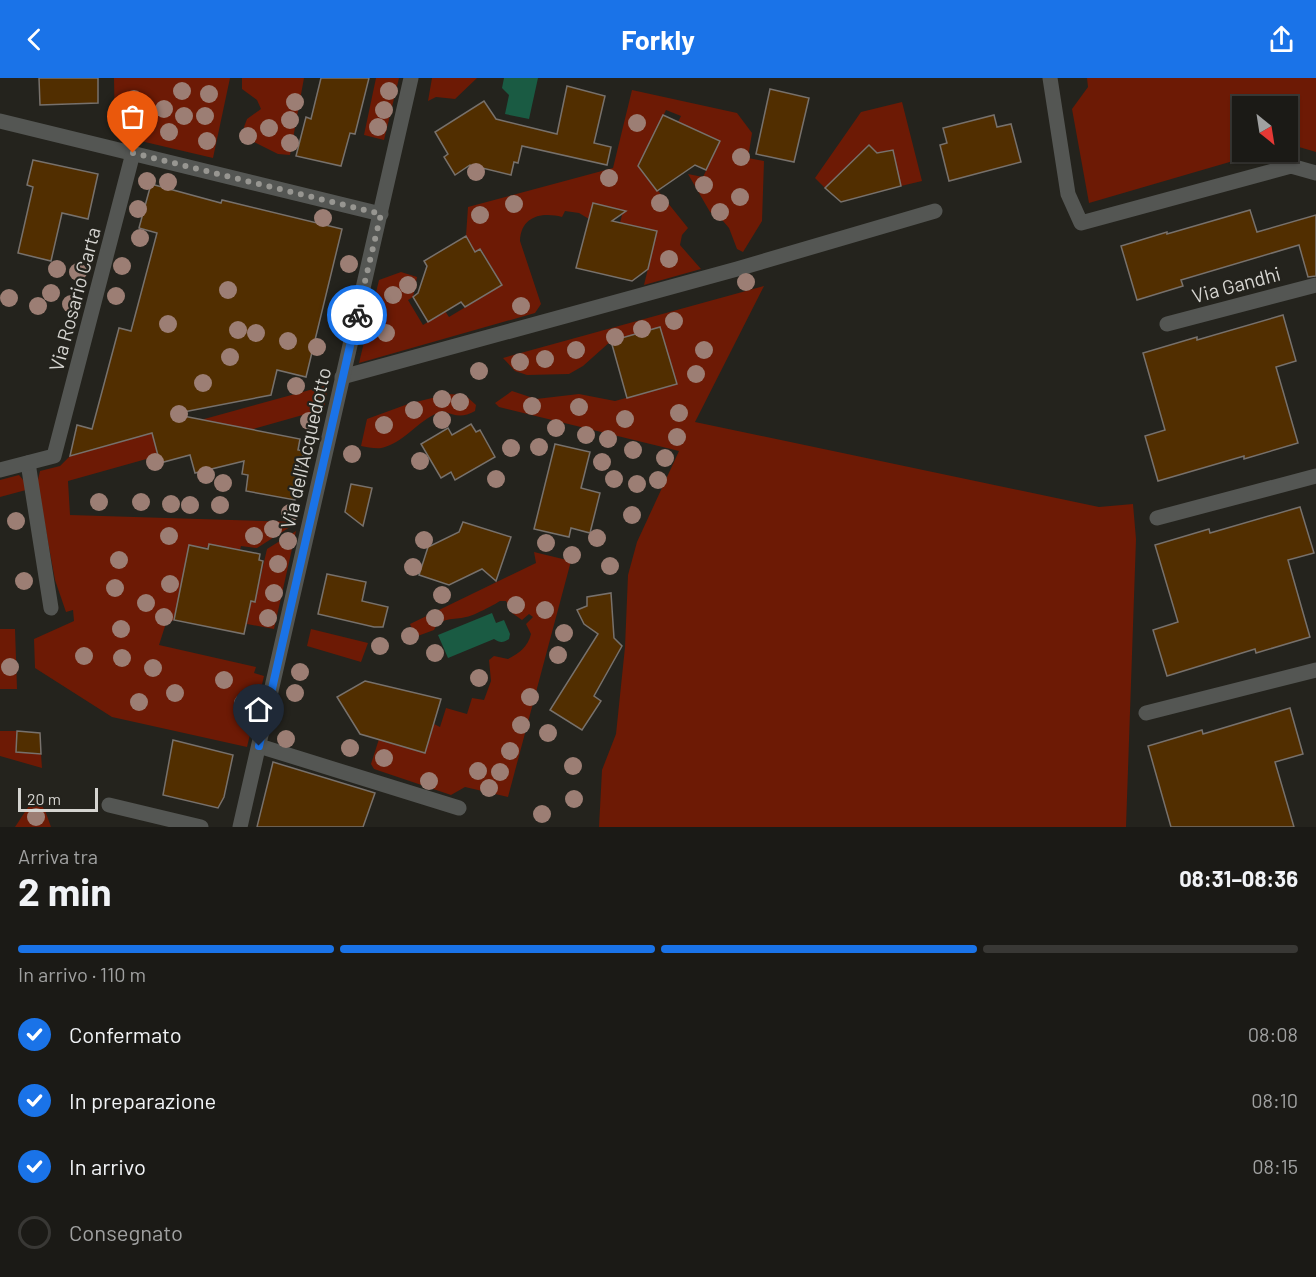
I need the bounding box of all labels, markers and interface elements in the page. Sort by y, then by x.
icon: back [18,23,51,56]
text: Forkly [621,23,695,55]
icon: share [1265,23,1298,56]
pin [107,91,158,153]
north arrow [1232,96,1298,162]
map controls [1232,96,1298,162]
icon: bag [116,100,149,133]
street label: Via Rosario Carta [43,224,105,374]
street label: Via Gandhi [1189,261,1283,307]
courier [327,285,387,345]
icon: bike [341,299,374,332]
street label: Via dell'Acquedotto [275,365,335,531]
pin [233,684,284,746]
icon: home [242,693,275,726]
scale bar [18,785,98,812]
text: 20 m [27,789,61,808]
text: Arriva tra [18,844,98,868]
text: 08:31–08:36 [1179,865,1298,891]
text: 2 min [18,867,111,914]
text: In arrivo · 110 m [18,962,146,986]
icon: check [18,1018,51,1051]
text: Confermato [69,1021,182,1047]
text: 08:08 [1248,1022,1298,1046]
icon: check [18,1084,51,1117]
text: In preparazione [69,1087,216,1113]
text: 08:10 [1251,1088,1298,1112]
icon: check [18,1150,51,1183]
text: In arrivo [69,1153,146,1179]
text: 08:15 [1252,1154,1298,1178]
text: Consegnato [69,1219,183,1245]

